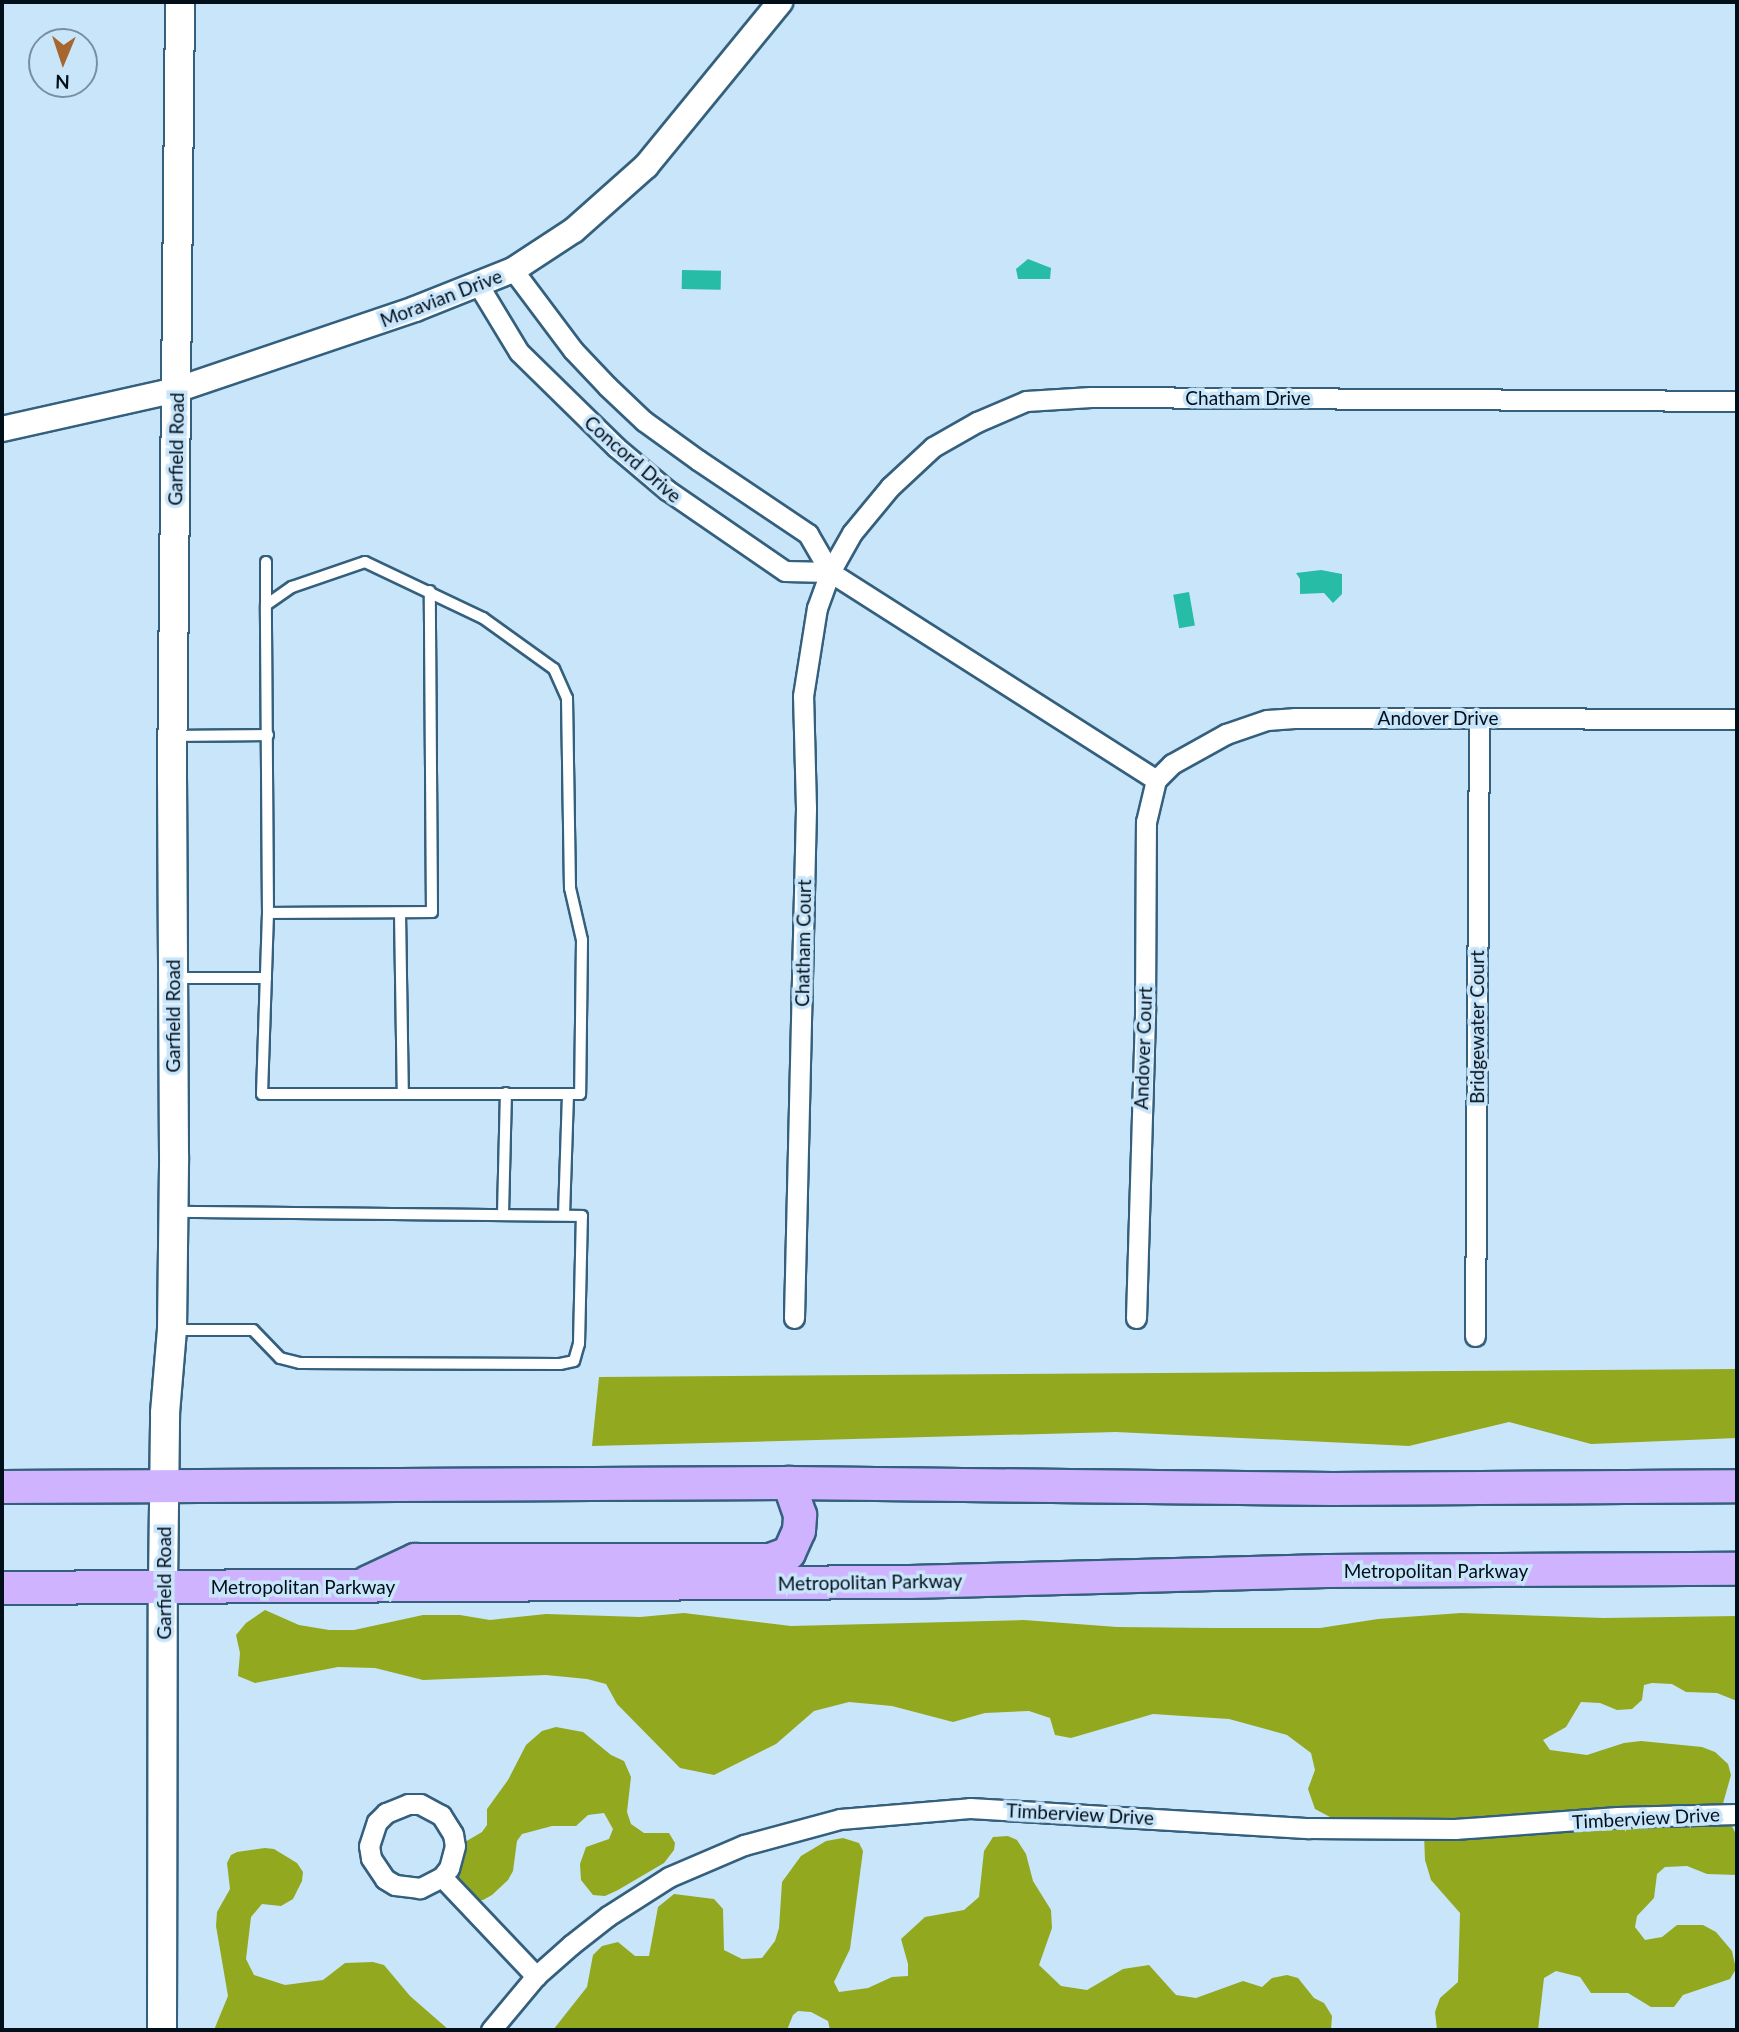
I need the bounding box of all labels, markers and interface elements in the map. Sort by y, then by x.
north arrow [28,28,98,98]
text: N [55,71,70,94]
street label: Moravian Drive [377,264,505,332]
street label: Chatham Drive [1185,387,1311,409]
street label: Garfield Road [164,392,188,506]
street label: Concord Drive [580,411,686,507]
street label: Andover Drive [1377,707,1499,729]
street label: Chatham Court [790,879,816,1007]
street label: Bridgewater Court [1466,950,1488,1104]
street label: Garfield Road [162,959,184,1073]
street label: Andover Court [1129,986,1157,1110]
street label: Garfield Road [153,1526,175,1640]
street label: Metropolitan Parkway [1344,1560,1528,1582]
street label: Metropolitan Parkway [778,1569,962,1595]
street label: Metropolitan Parkway [211,1576,395,1598]
street label: Timberview Drive [1005,1799,1155,1829]
street label: Timberview Drive [1571,1803,1721,1833]

